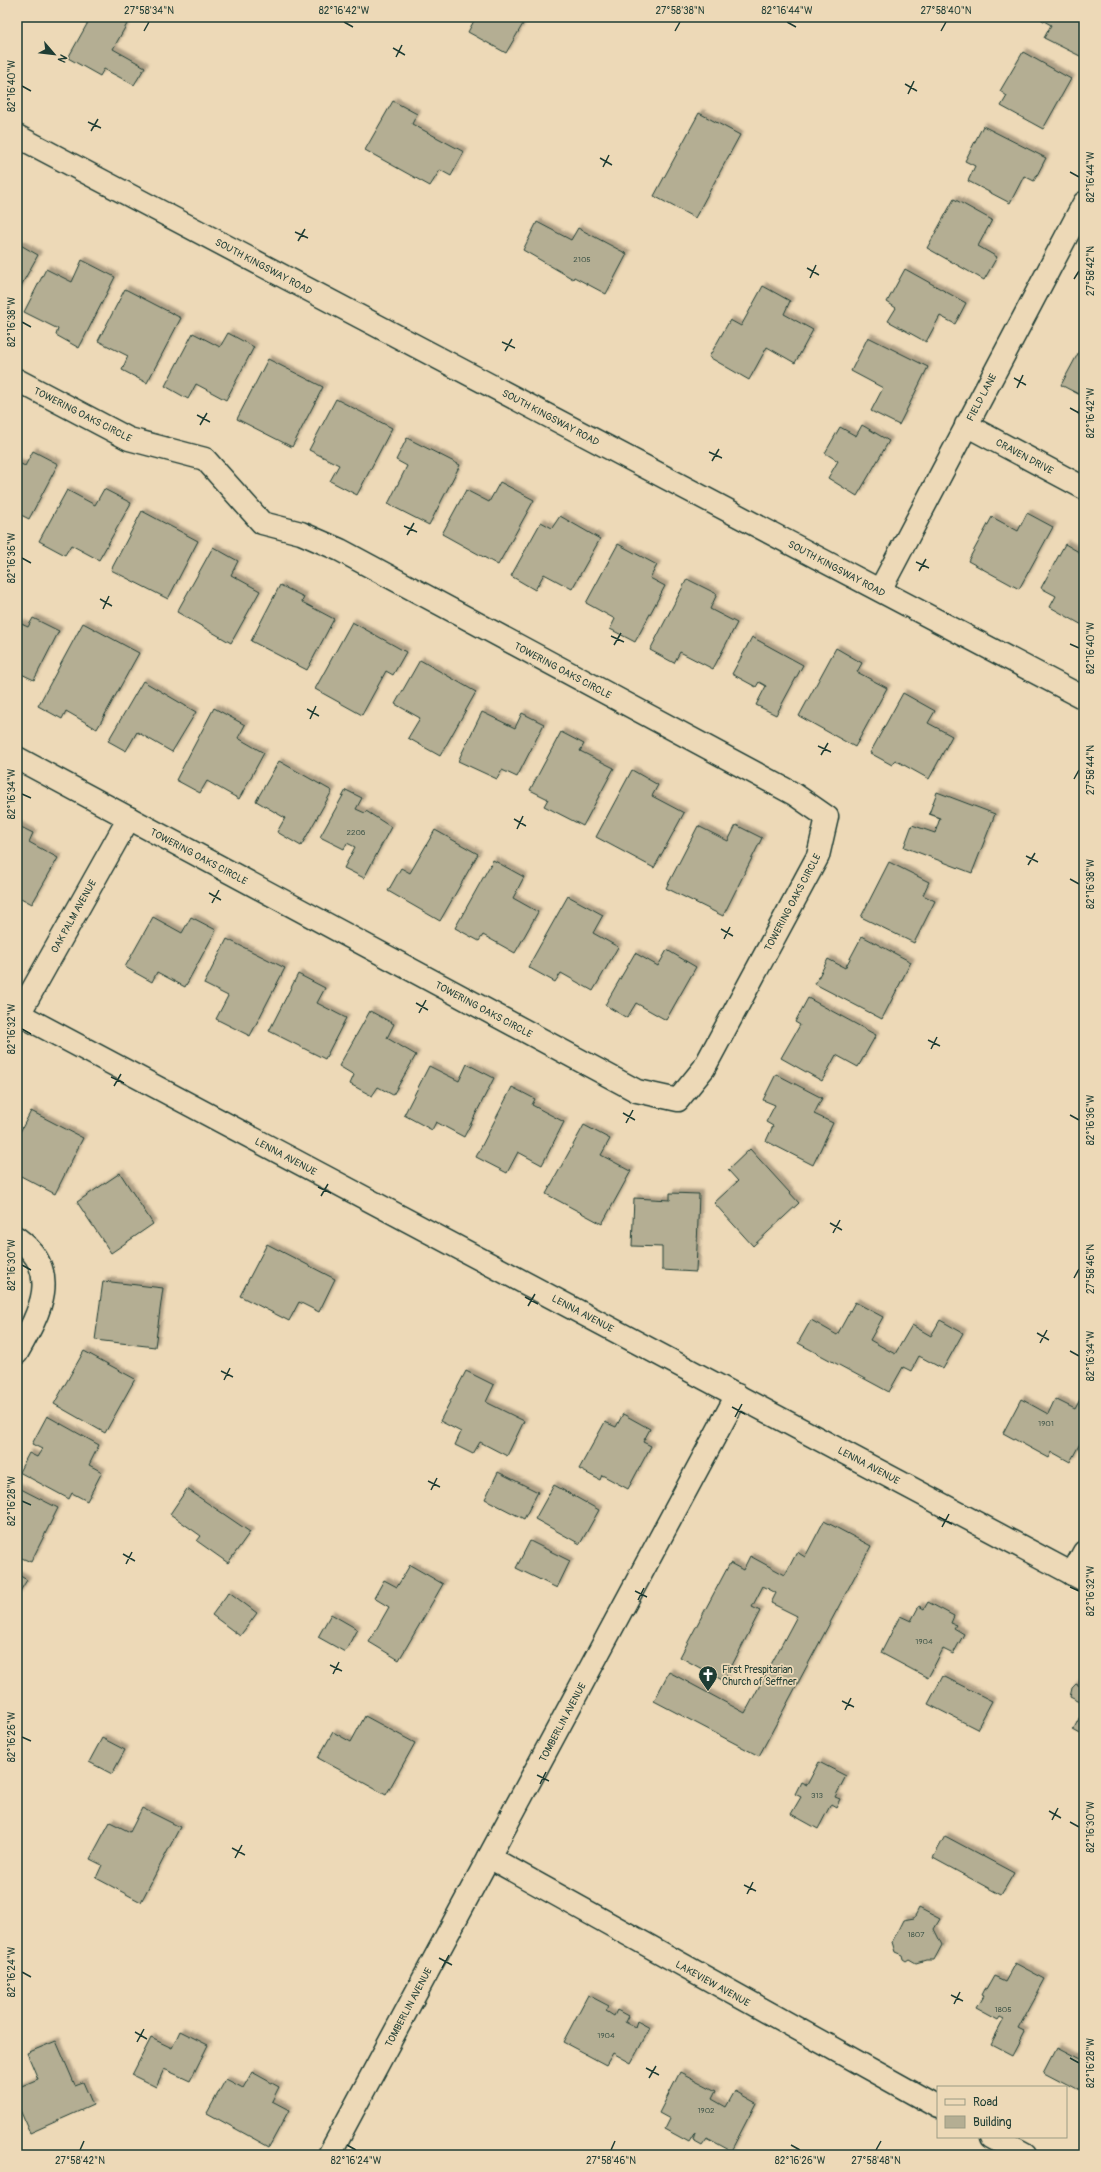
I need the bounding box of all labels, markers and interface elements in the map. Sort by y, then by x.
text: 27°58'34"N [124,5,174,17]
text: 82°16'42"W [319,5,370,17]
text: 27°58'38"N [655,5,705,17]
text: 82°16'44"W [762,5,813,17]
text: 27°58'40"N [920,5,972,17]
north arrow [34,34,74,74]
text: N [55,52,70,65]
text: 82°16'40"W [6,60,18,112]
text: 82°16'44"W [1085,151,1097,202]
street label: SOUTH KINGSWAY ROAD [213,236,314,298]
text: 27°58'42"N [1085,246,1097,296]
house number: 2105 [573,255,591,264]
text: 82°16'38"W [6,297,18,347]
street label: FIELD LANE [964,372,999,423]
street label: TOWERING OAKS CIRCLE [31,385,134,445]
street label: SOUTH KINGSWAY ROAD [500,387,601,449]
text: 82°16'42"W [1085,387,1097,438]
street label: CRAVEN DRIVE [994,437,1055,477]
text: 82°16'36"W [6,532,18,583]
street label: SOUTH KINGSWAY ROAD [786,538,887,600]
text: 82°16'40"W [1085,622,1097,674]
street label: TOWERING OAKS CIRCLE [512,640,613,702]
text: 27°58'44"N [1085,745,1097,795]
text: 82°16'34"W [6,768,18,819]
street label: TOWERING OAKS CIRCLE [148,826,249,888]
house number: 2206 [346,828,366,837]
street label: TOWERING OAKS CIRCLE [762,852,824,953]
text: 82°16'38"W [1085,859,1097,909]
street label: OAK PALM AVENUE [49,878,99,955]
street label: TOWERING OAKS CIRCLE [433,979,534,1041]
text: 82°16'32"W [6,1003,18,1054]
text: 82°16'36"W [1085,1094,1097,1145]
street label: LENNA AVENUE [253,1136,319,1178]
text: 82°16'30"W [6,1239,18,1291]
text: 27°58'46"N [1085,1244,1097,1294]
street label: LENNA AVENUE [550,1293,616,1335]
text: 82°16'34"W [1085,1330,1097,1381]
house number: 1901 [1038,1419,1054,1428]
street label: LENNA AVENUE [836,1445,902,1487]
text: 82°16'28"W [6,1476,18,1526]
text: 82°16'32"W [1085,1565,1097,1616]
house number: 1904 [915,1637,933,1646]
church icon: First Prespitarian Church of Seffner [697,1664,719,1692]
place label: First Prespitarian Church of Seffner [722,1664,797,1688]
street label: TOMBERLIN AVENUE [537,1681,589,1764]
text: 82°16'26"W [6,1711,18,1762]
house number: 313 [811,1791,824,1800]
text: 82°16'30"W [1085,1801,1097,1853]
house number: 1807 [908,1930,925,1939]
text: 82°16'24"W [6,1946,18,1997]
street label: LAKEVIEW AVENUE [673,1958,752,2009]
street label: TOMBERLIN AVENUE [383,1966,435,2049]
house number: 1805 [995,2005,1011,2014]
house number: 1904 [597,2031,615,2040]
text: 82°16'28"W [1085,2038,1097,2088]
legend [937,2086,1067,2138]
text: Road [973,2095,998,2110]
house number: 1902 [697,2106,715,2115]
text: Building [973,2115,1012,2130]
text: 27°58'42"N [55,2155,105,2167]
text: 82°16'24"W [331,2155,382,2167]
text: 27°58'46"N [586,2155,636,2167]
text: 82°16'26"W [775,2155,826,2167]
text: 27°58'48"N [851,2155,901,2167]

